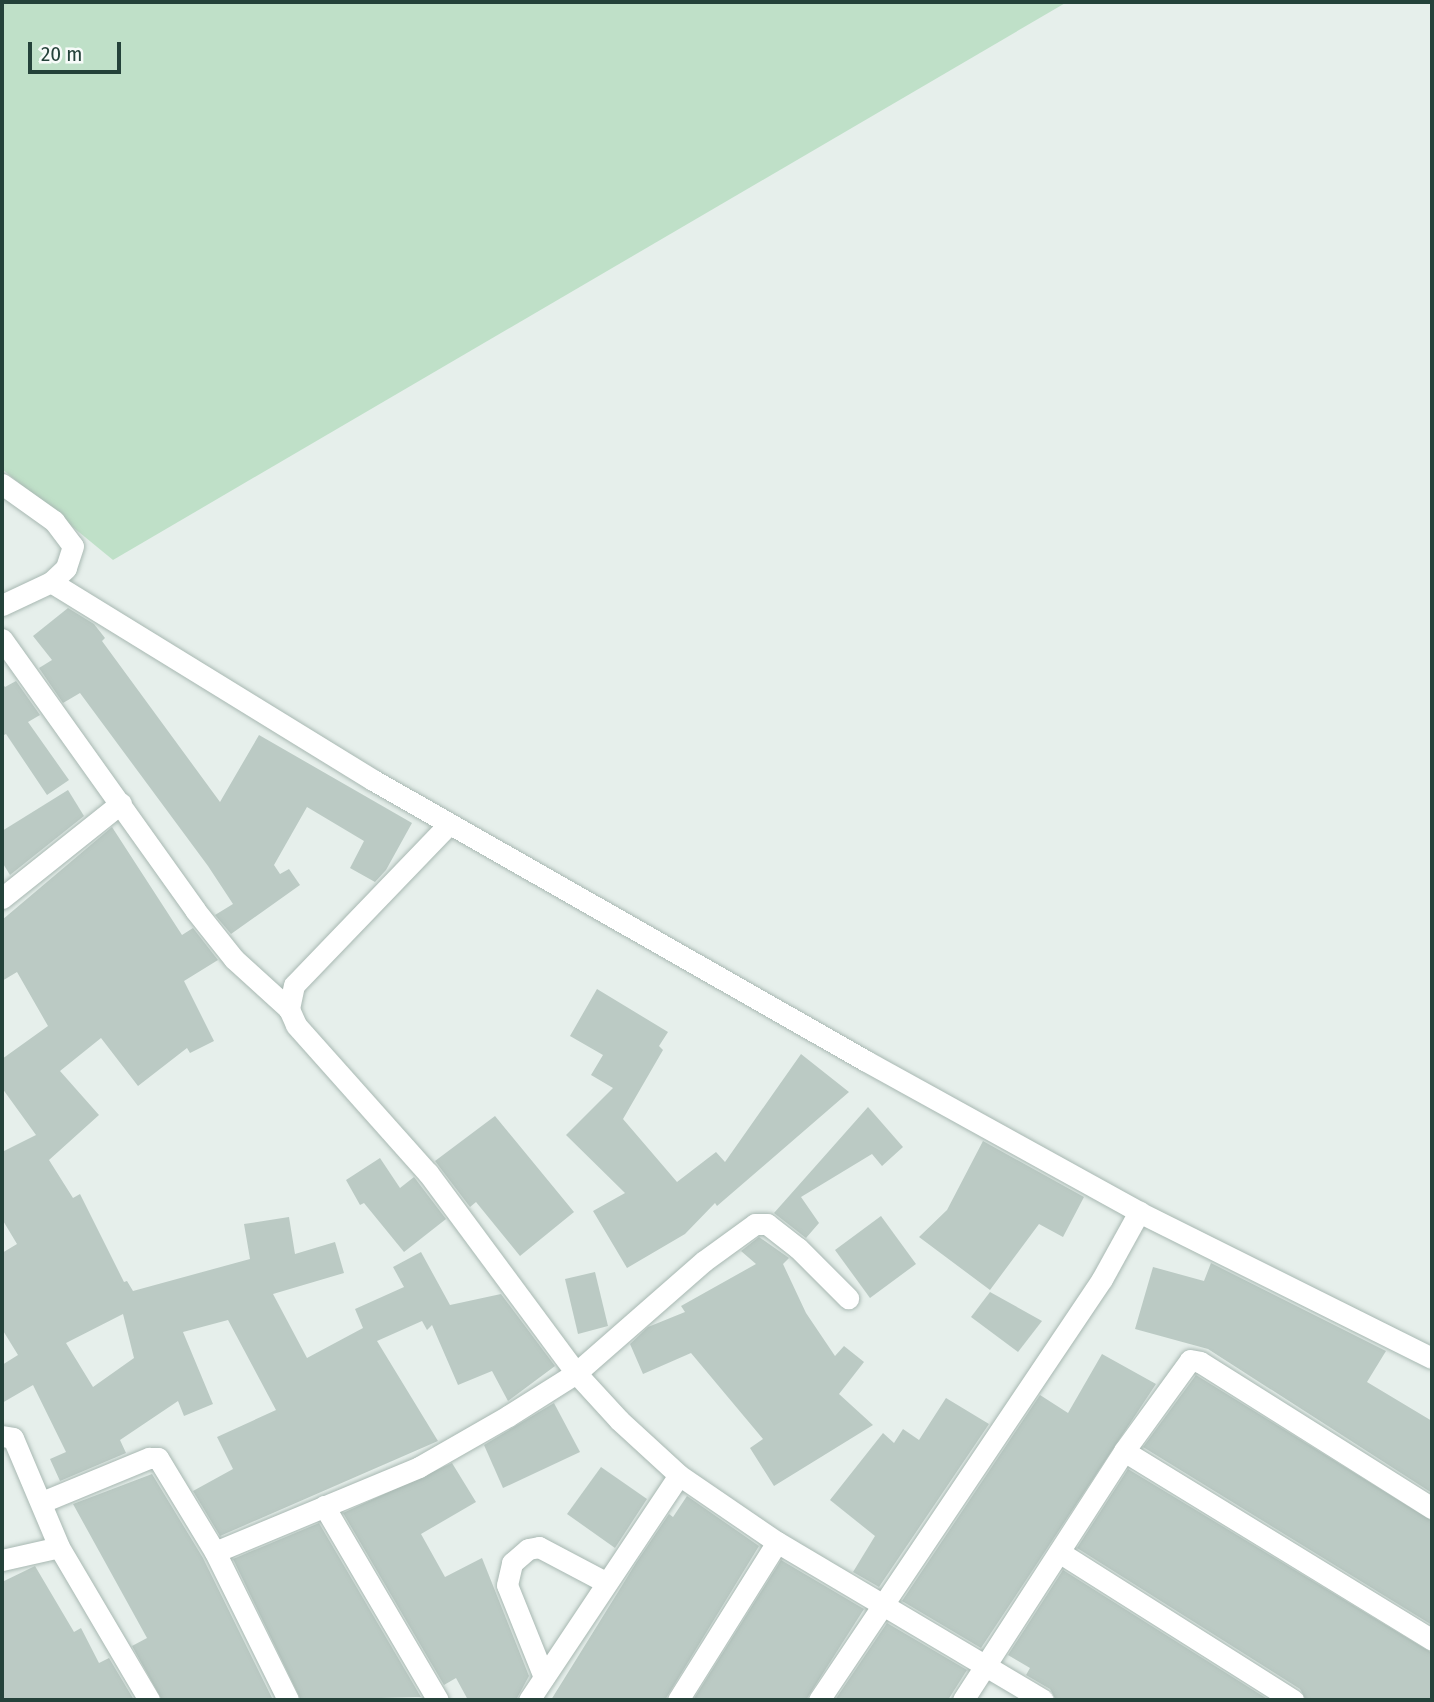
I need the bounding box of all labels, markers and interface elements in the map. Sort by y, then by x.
scale bar [32,28,124,72]
text: 20 m [41,41,82,67]

